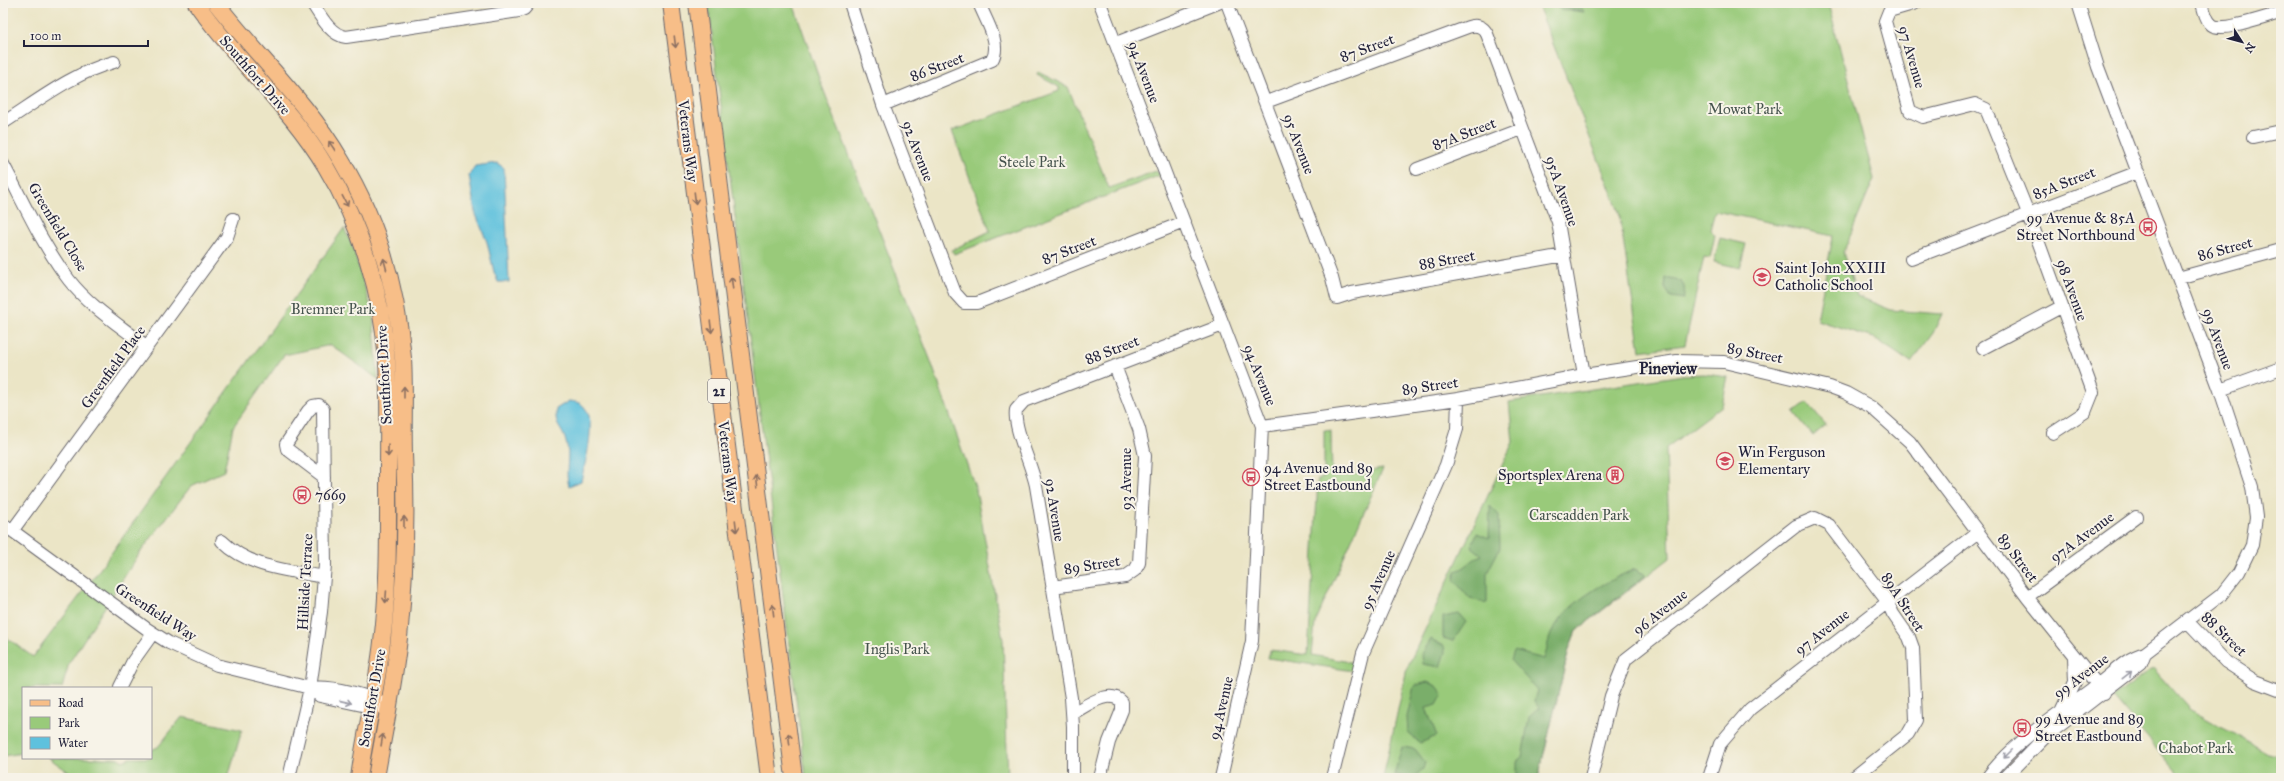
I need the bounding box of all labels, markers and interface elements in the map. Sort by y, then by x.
scale bar [24,22,148,48]
north arrow [2222,22,2262,62]
street label: 97 Avenue [1894,24,1930,90]
text: 100 m [30,29,61,43]
street label: 87 Street [1337,30,1397,66]
street label: Southfort Drive [216,32,294,118]
one-way arrow [672,35,679,48]
street label: 94 Avenue [1124,39,1164,105]
text: N [2241,40,2258,56]
street label: 86 Street [908,48,967,85]
street label: Veterans Way [674,98,702,184]
park label: Mowat Park [1708,100,1782,118]
street label: 95 Avenue [1279,111,1319,177]
street label: 87A Street [1430,113,1499,154]
street label: 92 Avenue [898,118,938,184]
one-way arrow [328,141,336,152]
park label: Steele Park [998,153,1066,171]
street label: 95A Avenue [1542,153,1582,229]
street label: 85A Street [2030,163,2098,203]
street label: Greenfield Close [24,179,92,275]
one-way arrow [691,192,699,205]
one-way arrow [342,195,349,207]
place label: 99 Avenue & 85A Street Northbound [2017,209,2135,244]
bus stop icon: 99 Avenue & 85A Street Northbound [2138,217,2158,237]
street label: 87 Street [1039,231,1099,269]
street label: 86 Street [2196,233,2255,265]
street label: 88 Street [1418,246,1477,274]
street label: 98 Avenue [2053,257,2091,323]
one-way arrow [381,258,389,271]
place label: Saint John XXIII Catholic School [1775,259,1886,294]
school or university icon: Saint John XXIII Catholic School [1752,267,1772,287]
one-way arrow [728,277,736,290]
park label: Bremner Park [291,300,375,318]
street label: 99 Avenue [2199,306,2237,372]
one-way arrow [707,321,715,334]
street label: Greenfield Place [77,322,149,412]
street label: Southfort Drive [372,325,396,425]
street label: 88 Street [1082,331,1142,369]
street label: 89 Street [1726,339,1785,367]
street label: 94 Avenue [1240,342,1280,408]
district label: Pineview [1639,359,1698,378]
street label: 89 Street [1401,373,1460,399]
road number: 21 [708,379,730,403]
one-way arrow [400,386,408,399]
street label: Veterans Way [714,419,742,505]
place label: Win Ferguson Elementary [1738,443,1825,478]
one-way arrow [384,444,392,457]
street label: 93 Avenue [1117,448,1135,510]
school or university icon: Win Ferguson Elementary [1715,451,1735,471]
place label: 94 Avenue and 89 Street Eastbound [1264,459,1373,494]
building icon: Sportsplex Arena [1605,465,1625,485]
place label: Sportsplex Arena [1498,466,1603,484]
bus stop icon: 94 Avenue and 89 Street Eastbound [1241,467,1261,487]
one-way arrow [753,475,761,488]
street label: 92 Avenue [1041,477,1069,543]
bus stop icon: 7669 [292,485,312,505]
place label: 7669 [315,486,346,504]
park label: Carscadden Park [1529,506,1629,524]
street label: 97A Avenue [2047,508,2117,566]
one-way arrow [400,516,408,529]
one-way arrow [732,519,740,532]
street label: 89 Street [1994,530,2043,587]
street label: Hillside Terrace [293,533,317,631]
street label: 95 Avenue [1357,547,1399,613]
street label: 89 Street [1063,552,1122,578]
street label: 89A Street [1877,569,1929,635]
street label: Greenfield Way [112,579,201,646]
street label: 96 Avenue [1629,585,1691,639]
one-way arrow [383,590,390,603]
one-way arrow [769,604,777,617]
street label: 97 Avenue [1791,605,1853,659]
street label: 88 Street [2197,608,2251,661]
park label: Inglis Park [864,640,930,658]
street label: Southfort Drive [355,648,389,748]
street label: 99 Avenue [2050,649,2112,703]
one-way arrow [2121,670,2132,679]
street label: 94 Avenue [1205,674,1237,742]
legend [22,687,152,759]
text: Road [58,696,84,710]
one-way arrow [339,698,352,706]
place label: 99 Avenue and 89 Street Eastbound [2035,710,2144,745]
text: Park [58,716,80,730]
bus stop icon: 99 Avenue and 89 Street Eastbound [2012,718,2032,738]
one-way arrow [378,733,386,746]
one-way arrow [785,733,793,746]
text: Water [58,736,88,750]
park label: Chabot Park [2158,739,2234,757]
one-way arrow [2004,749,2013,759]

